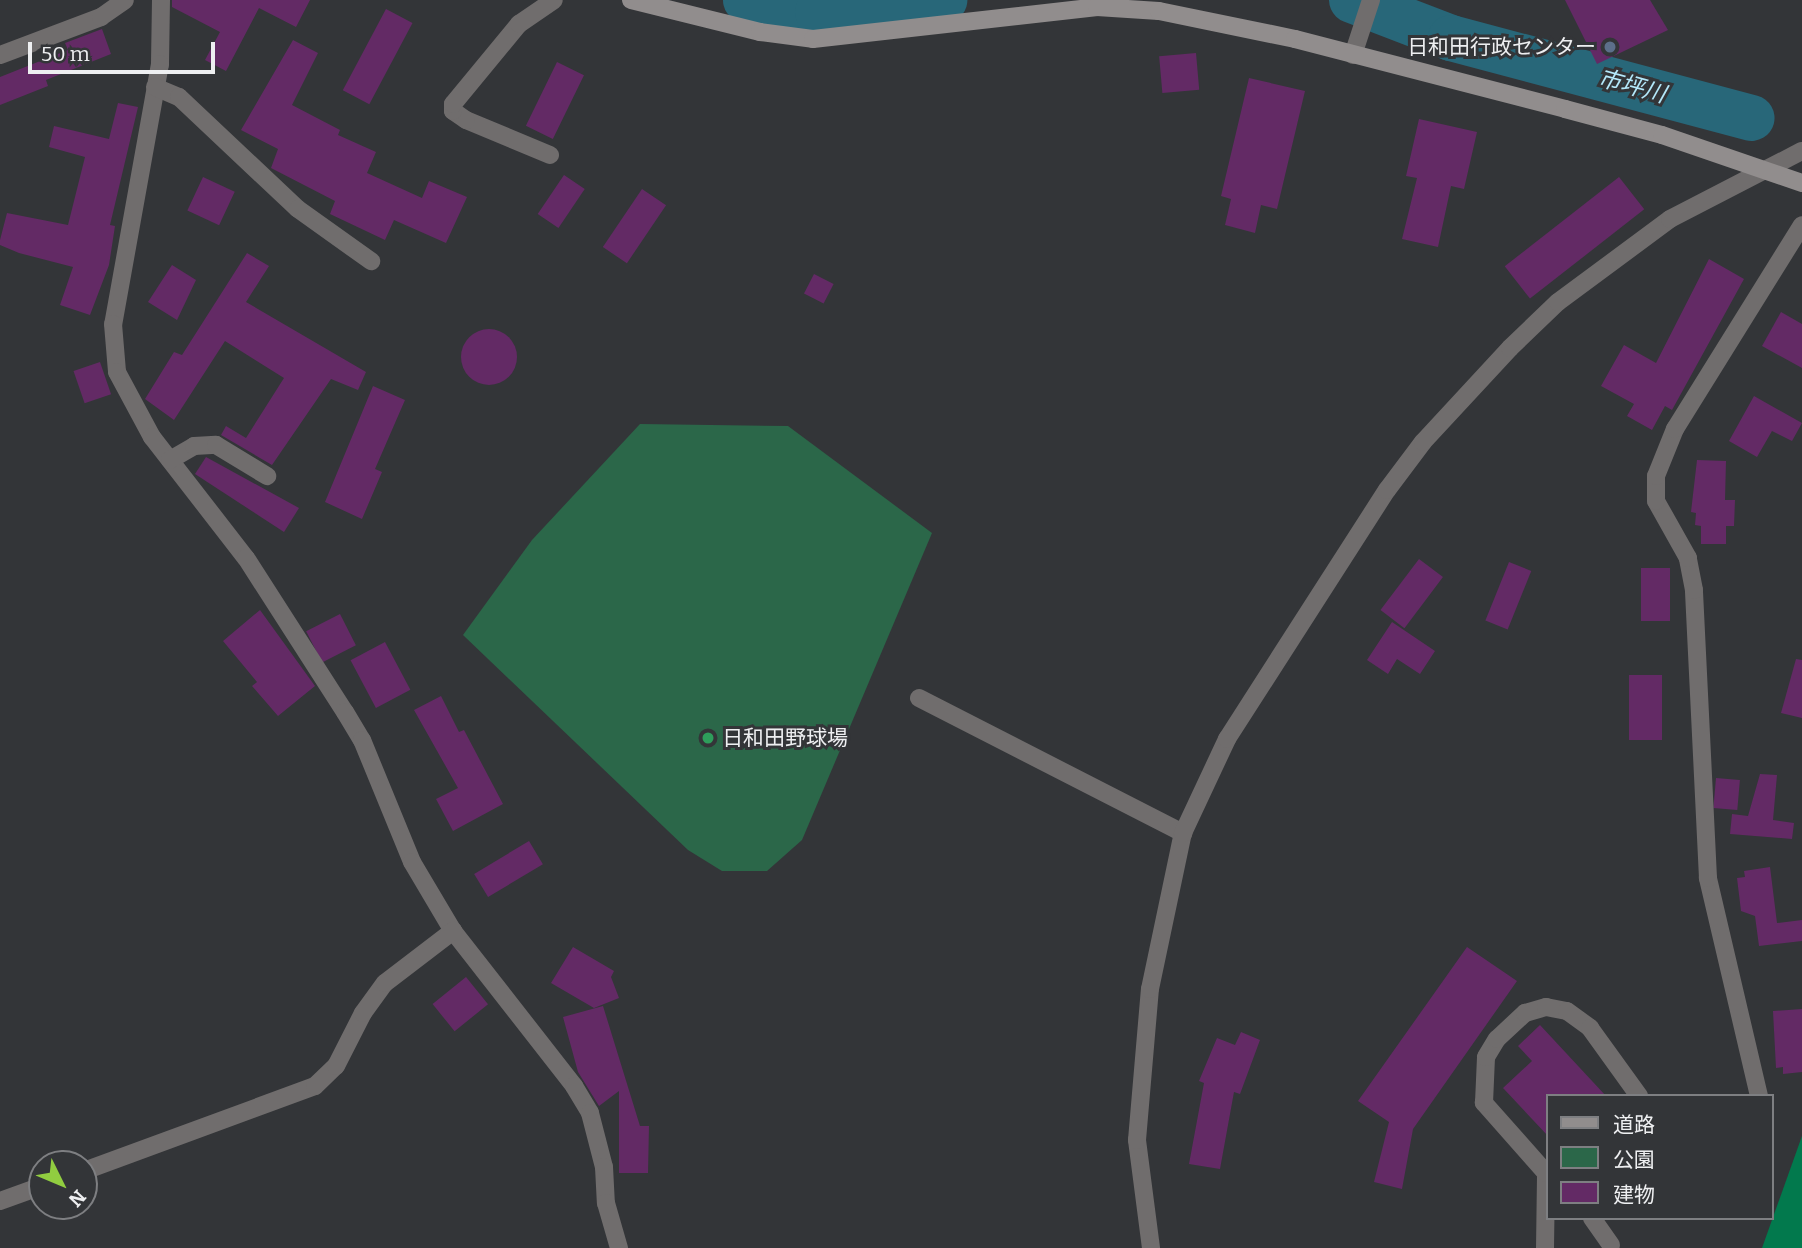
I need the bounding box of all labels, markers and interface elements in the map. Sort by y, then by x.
scale bar [32,28,219,72]
place label: 日和田行政センター [1407,34,1596,60]
marker: 日和田行政センター [1602,39,1618,55]
text: 50 m [41,41,90,67]
water label: 市坪川 [1595,64,1669,108]
place label: 日和田野球場 [722,725,848,751]
marker: 日和田野球場 [700,730,716,746]
legend [1546,1094,1774,1220]
text: 道路 [1613,1112,1655,1138]
text: 公園 [1613,1147,1655,1173]
north arrow [28,1150,98,1220]
text: 建物 [1613,1182,1655,1208]
text: N [64,1185,91,1212]

